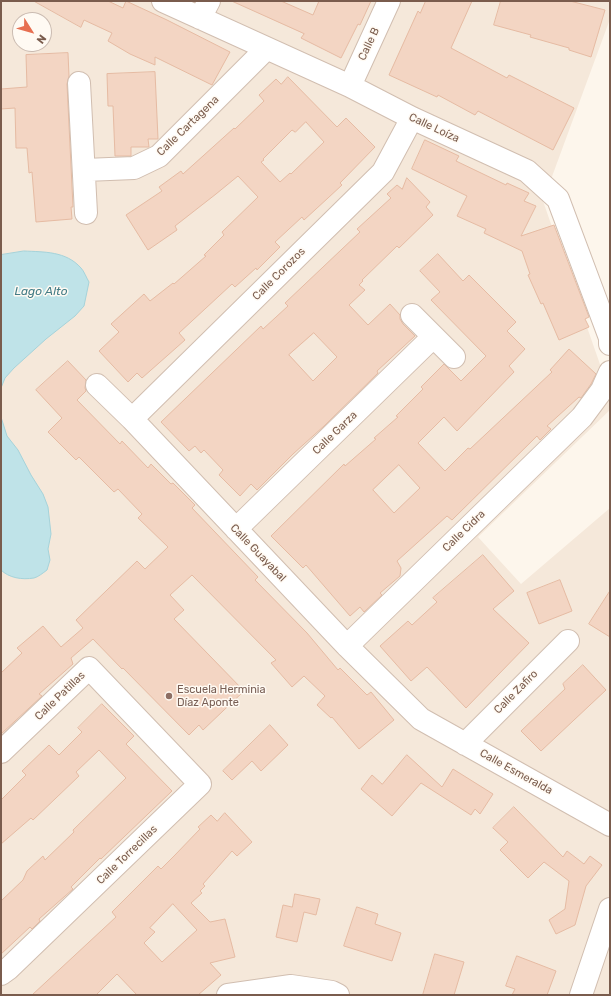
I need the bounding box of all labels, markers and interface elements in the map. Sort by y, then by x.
north arrow [12,12,52,52]
street label: Calle B [356,25,382,63]
text: N [34,32,49,46]
street label: Calle Cartagena [154,93,222,159]
street label: Calle Loíza [407,111,461,145]
street label: Calle Corozos [250,245,308,303]
water label: Lago Alto [14,285,68,299]
street label: Calle Garza [310,408,360,458]
street label: Calle Cidra [440,507,488,555]
street label: Calle Guayabal [227,521,289,585]
street label: Calle Zafiro [491,667,541,717]
street label: Calle Patillas [32,669,88,723]
place label: Escuela Herminia Díaz Aponte [177,683,266,709]
marker: Escuela Herminia Díaz Aponte [164,691,174,701]
street label: Calle Esmeralda [477,747,555,797]
street label: Calle Torrecillas [94,823,160,887]

